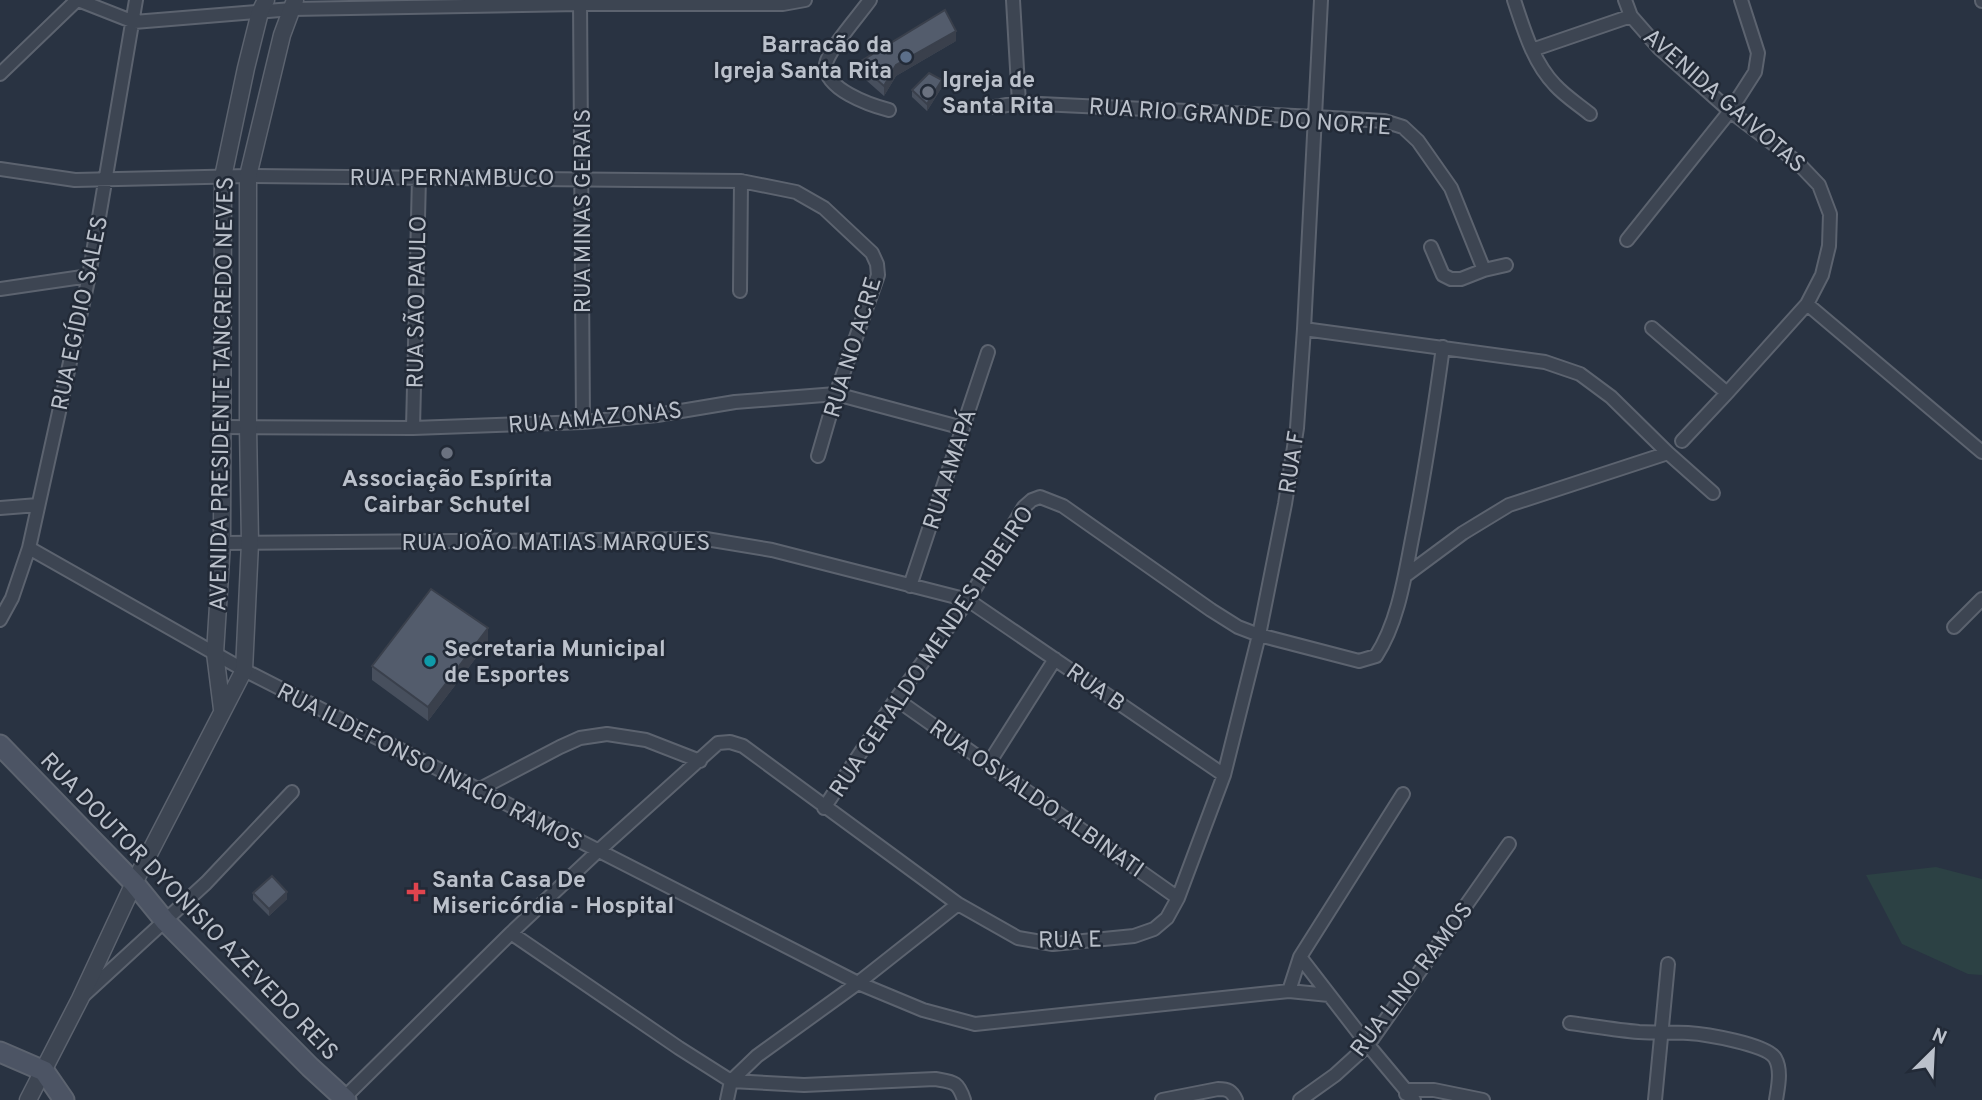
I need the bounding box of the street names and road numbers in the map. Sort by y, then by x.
street label: AVENIDA GAIVOTAS [1636,23,1811,180]
street label: RUA RIO GRANDE DO NORTE [1088,93,1392,144]
street label: RUA MINAS GERAIS [570,109,599,313]
street label: RUA PERNAMBUCO [350,165,554,194]
street label: AVENIDA PRESIDENTE TANCREDO NEVES [205,176,242,612]
street label: RUA EGÍDIO SALES [46,213,116,413]
street label: RUA SÃO PAULO [401,215,435,389]
street label: RUA NO ACRE [819,274,890,422]
street label: RUA AMAZONAS [507,397,683,442]
street label: RUA AMAPÁ [917,405,985,534]
street label: RUA F [1274,429,1313,496]
street label: RUA GERALDO MENDES RIBEIRO [824,501,1042,804]
street label: RUA JOÃO MATIAS MARQUES [402,529,710,559]
street label: RUA B [1060,658,1130,720]
street label: RUA ILDEFONSO INACIO RAMOS [271,678,587,858]
street label: RUA OSVALDO ALBINATI [922,715,1149,885]
street label: RUA DOUTOR DYONISIO AZEVEDO REIS [33,748,344,1068]
street label: RUA LINO RAMOS [1345,897,1481,1064]
street label: RUA E [1038,926,1102,957]

